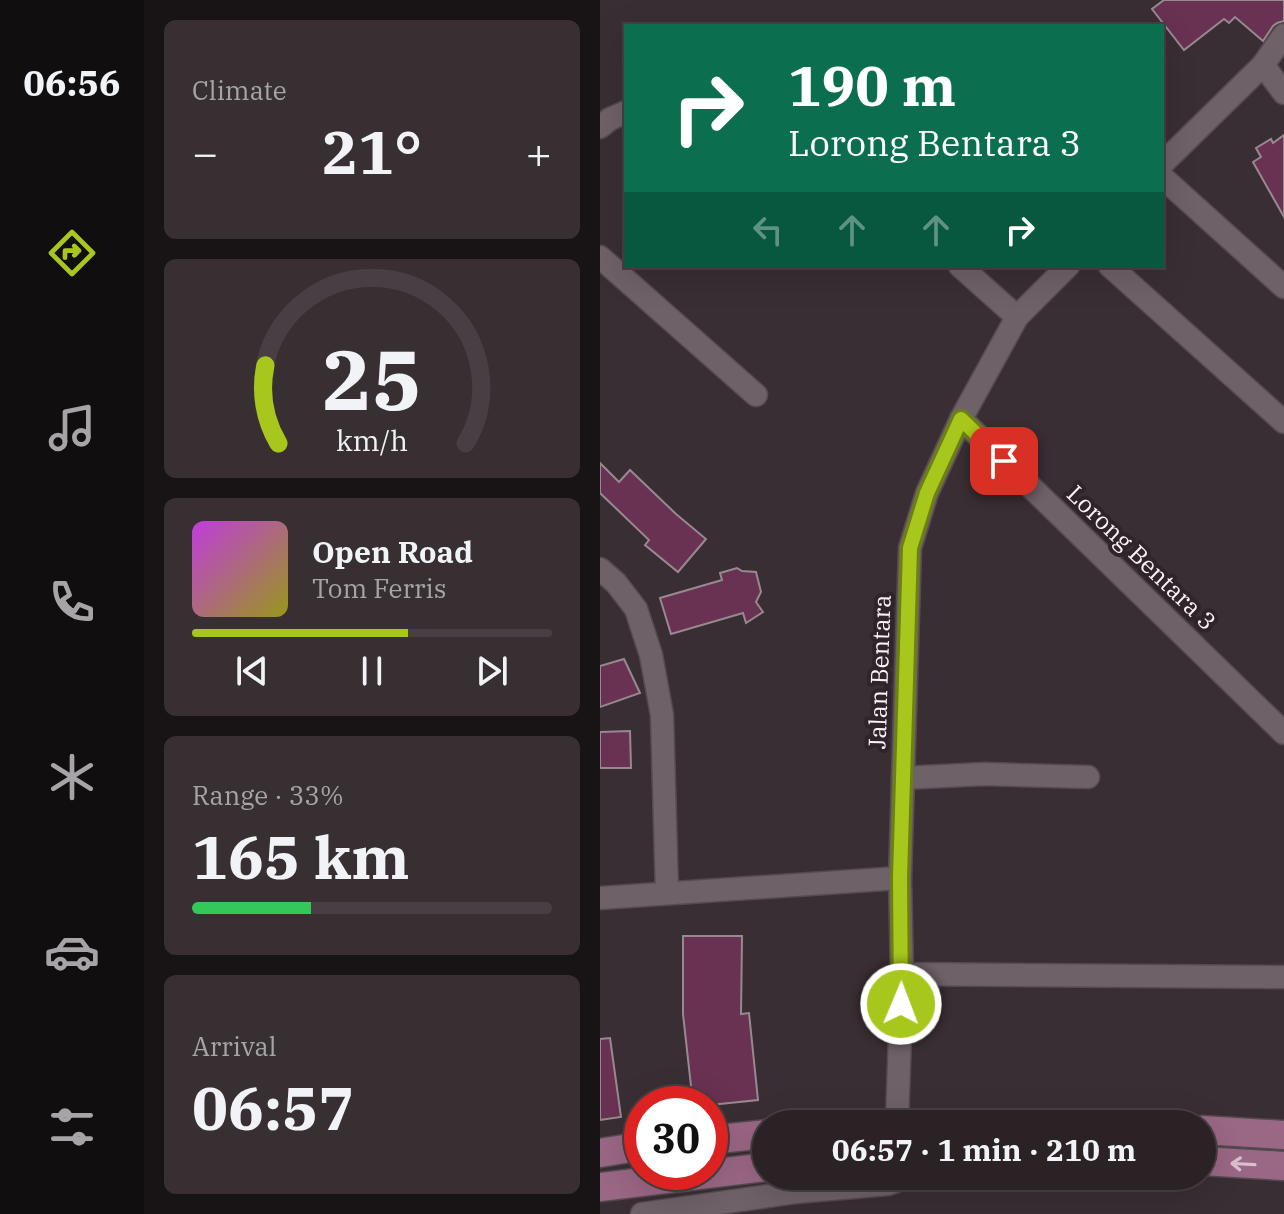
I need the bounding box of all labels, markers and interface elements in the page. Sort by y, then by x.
text: 190 m [788,49,956,121]
icon: right [656,56,760,160]
text: 06:56 [23,59,121,106]
text: Climate [192,73,287,107]
text: 21° [322,112,422,191]
text: Lorong Bentara 3 [788,119,1081,166]
text: − [192,124,218,181]
text: + [526,124,552,181]
icon: left [746,208,790,252]
icon: ahead [830,208,874,252]
icon: ahead [914,208,958,252]
icon: right [998,208,1042,252]
icon: directions [44,225,100,281]
text: 25 [322,325,422,433]
icon: music [44,400,100,456]
text: km/h [336,422,408,459]
pin [970,427,1038,495]
icon: arrive [982,439,1026,483]
street label: Lorong Bentara 3 [1060,478,1223,637]
text: Open Road [312,532,473,571]
text: Tom Ferris [312,571,446,605]
icon: phone [44,574,100,630]
street label: Jalan Bentara [860,594,898,750]
icon: previous [230,649,274,693]
icon: pause [350,649,394,693]
icon: next [470,649,514,693]
icon: climate [44,749,100,805]
text: Range · 33% [192,778,344,812]
text: 165 km [192,817,410,896]
icon: car [44,924,100,980]
position arrow [859,962,943,1046]
text: Arrival [192,1029,277,1063]
text: 06:57 [192,1068,354,1147]
speed limit sign: 30 [624,1086,728,1190]
icon: filters [44,1099,100,1155]
text: 06:57 · 1 min · 210 m [832,1130,1136,1169]
one-way arrow [1230,1156,1257,1171]

